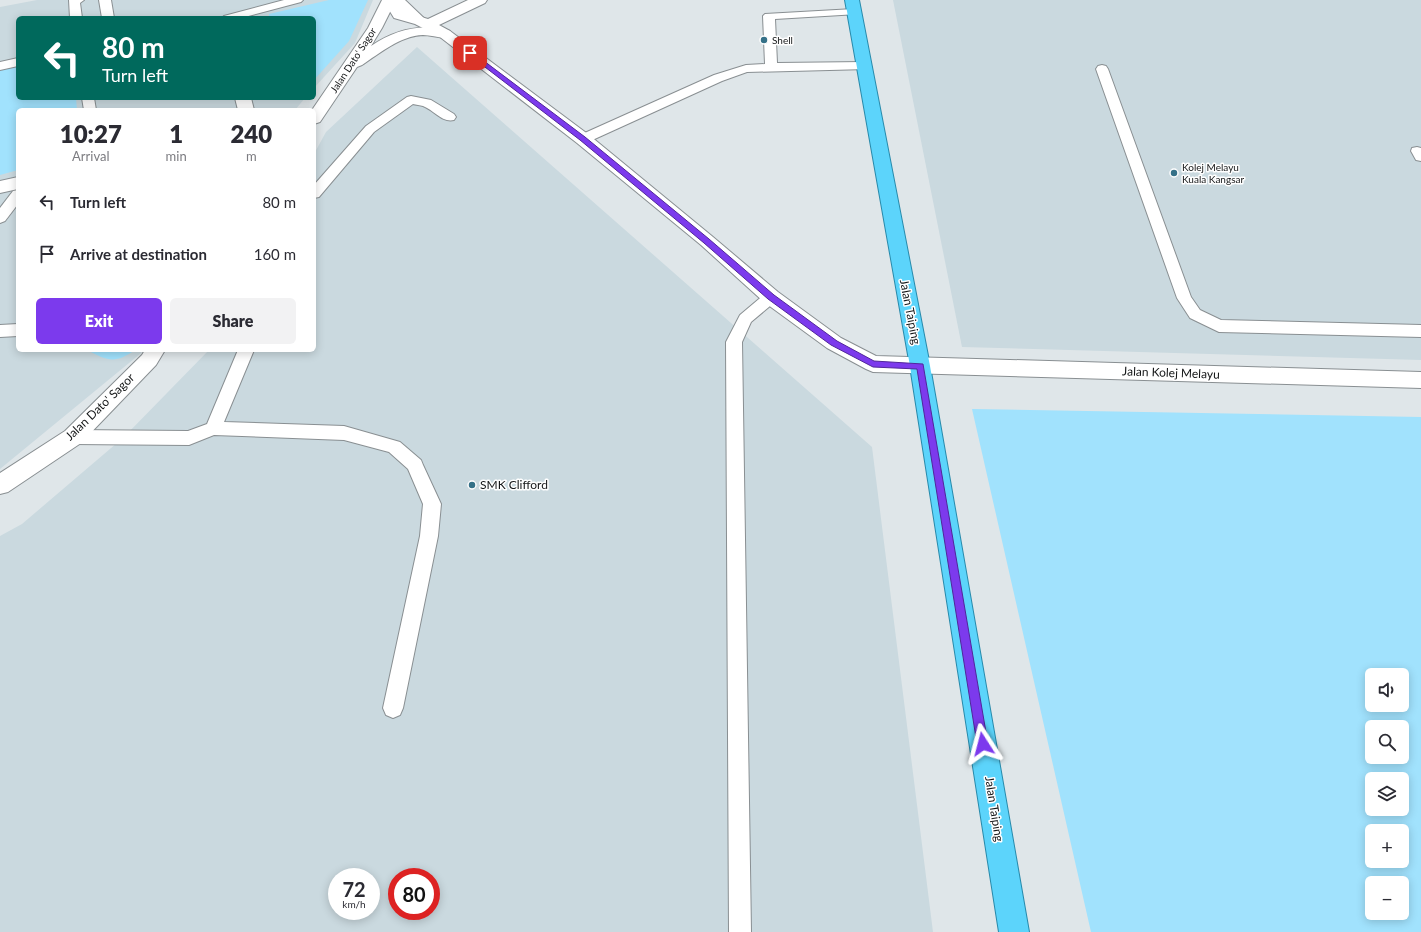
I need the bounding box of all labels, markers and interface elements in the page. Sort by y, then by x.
street label: Jalan Dato' Sagor [327,25,379,95]
text: 80 m [102,30,165,64]
icon: left [36,32,88,84]
place label: Shell [772,34,793,46]
marker: Shell [759,35,769,45]
pin [453,36,487,70]
icon: arrive [459,42,481,64]
text: Turn left [102,64,168,86]
text: 10:27 [60,119,122,148]
text: 1 [169,119,183,148]
text: 240 [230,119,272,148]
text: Arrival [72,148,110,164]
text: min [166,148,187,164]
text: m [246,148,257,164]
place label: Kolej Melayu Kuala Kangsar [1182,161,1244,185]
marker: Kolej Melayu Kuala Kangsar [1169,168,1179,178]
icon: left [36,191,58,213]
text: Turn left [70,193,126,211]
text: 80 m [262,193,296,211]
icon: arrive [36,243,58,265]
text: Arrive at destination [70,245,207,263]
text: 160 m [254,245,296,263]
street label: Jalan Taiping [897,278,924,346]
button: Exit [36,298,162,344]
button: Share [170,298,296,344]
street label: Jalan Kolej Melayu [1122,363,1220,382]
street label: Jalan Dato' Sagor [62,369,138,443]
place label: SMK Clifford [480,477,548,492]
marker: SMK Clifford [467,480,477,490]
map controls [1365,668,1409,920]
button: sound [1365,668,1409,712]
button: search [1365,720,1409,764]
position arrow [962,723,1004,765]
button: layers [1365,772,1409,816]
street label: Jalan Taiping [982,775,1007,843]
button: + [1365,824,1409,868]
speed limit sign: 80 [388,868,440,920]
button: − [1365,876,1409,920]
text: 72 [342,877,366,901]
text: km/h [342,898,366,910]

